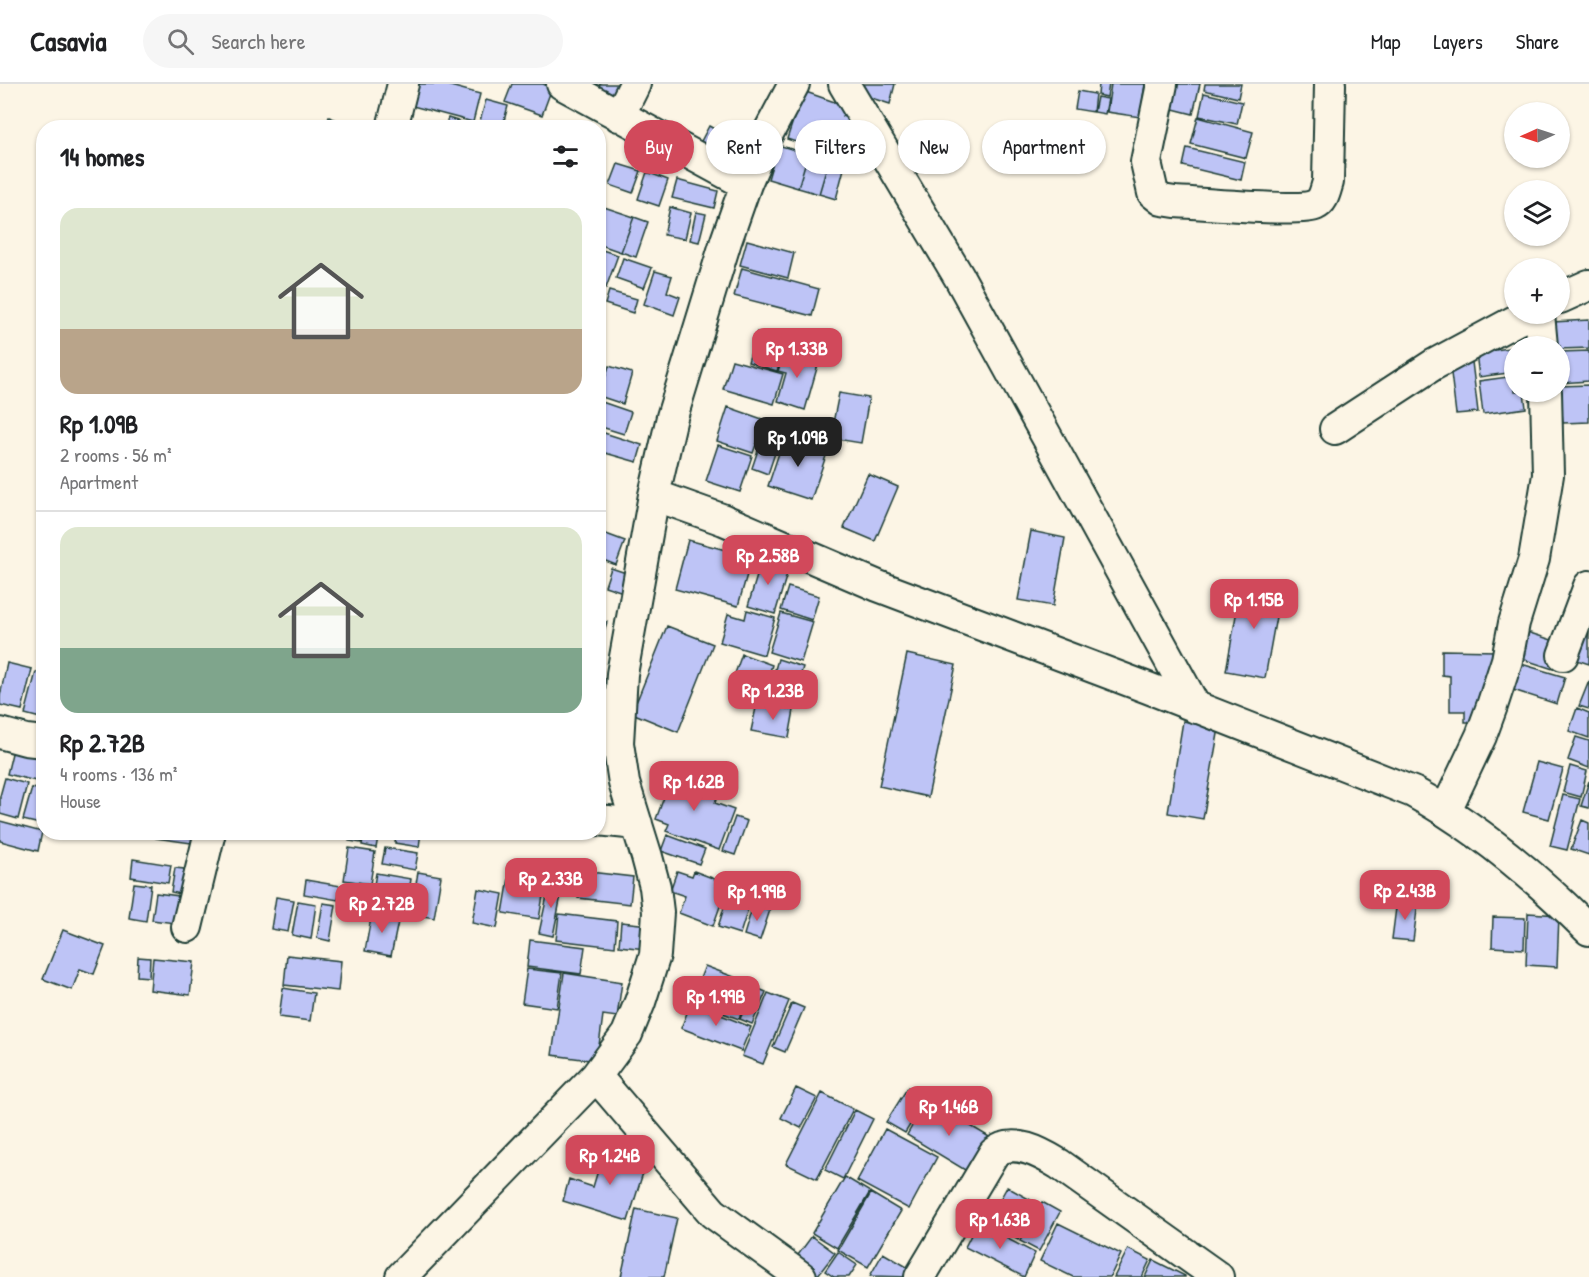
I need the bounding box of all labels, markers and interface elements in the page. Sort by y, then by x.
search box [143,14,563,68]
text: Casavia [30,22,107,60]
icon: search [164,25,197,58]
text: Search here [212,26,306,56]
text: Map [1371,27,1400,56]
text: Layers [1433,27,1483,56]
text: Share [1516,27,1559,56]
north arrow [1504,102,1570,168]
map controls [1504,102,1570,402]
chip: Buy [624,120,694,174]
chip: Rent [706,120,783,174]
chip: Filters [795,120,886,174]
chip: New [898,120,970,174]
chip: Apartment [982,120,1106,174]
text: 14 homes [60,139,145,174]
icon: filters [549,140,582,173]
button: layers [1504,180,1570,246]
icon: home [267,247,375,355]
button: + [1504,258,1570,324]
pin: Rp 1.33B [735,328,859,379]
text: Rp 1.33B [766,334,828,361]
button: − [1504,336,1570,402]
text: Rp 1.09B [60,406,138,441]
pin: Rp 1.09B [736,417,860,468]
text: Rp 1.09B [768,423,828,450]
text: 2 rooms · 56 m² [60,441,172,468]
text: Apartment [60,468,138,495]
pin: Rp 2.58B [706,535,830,586]
text: Rp 2.58B [736,541,800,568]
icon: home [267,566,375,674]
pin: Rp 1.15B [1192,579,1316,630]
text: Rp 1.15B [1224,585,1284,612]
pin: Rp 1.23B [711,670,835,721]
text: Rp 1.23B [742,676,804,703]
text: Rp 2.72B [60,725,145,760]
text: 4 rooms · 136 m² [60,760,177,787]
pin: Rp 1.62B [632,761,756,812]
text: Rp 1.62B [663,767,725,794]
text: House [60,787,101,814]
pin: Rp 2.33B [489,858,613,909]
text: Rp 2.33B [519,864,583,891]
pin: Rp 2.43B [1343,870,1467,921]
pin: Rp 1.99B [695,871,819,922]
text: Rp 2.43B [1374,876,1436,903]
text: Rp 1.99B [728,877,786,904]
pin: Rp 2.72B [320,883,444,934]
text: Rp 2.72B [349,889,415,916]
pin: Rp 1.99B [654,976,778,1027]
text: Rp 1.99B [687,982,745,1009]
pin: Rp 1.46B [887,1086,1011,1137]
text: Rp 1.46B [919,1092,979,1119]
pin: Rp 1.24B [548,1135,672,1186]
text: Rp 1.24B [580,1141,640,1168]
pin: Rp 1.63B [938,1199,1062,1250]
text: Rp 1.63B [970,1205,1030,1232]

